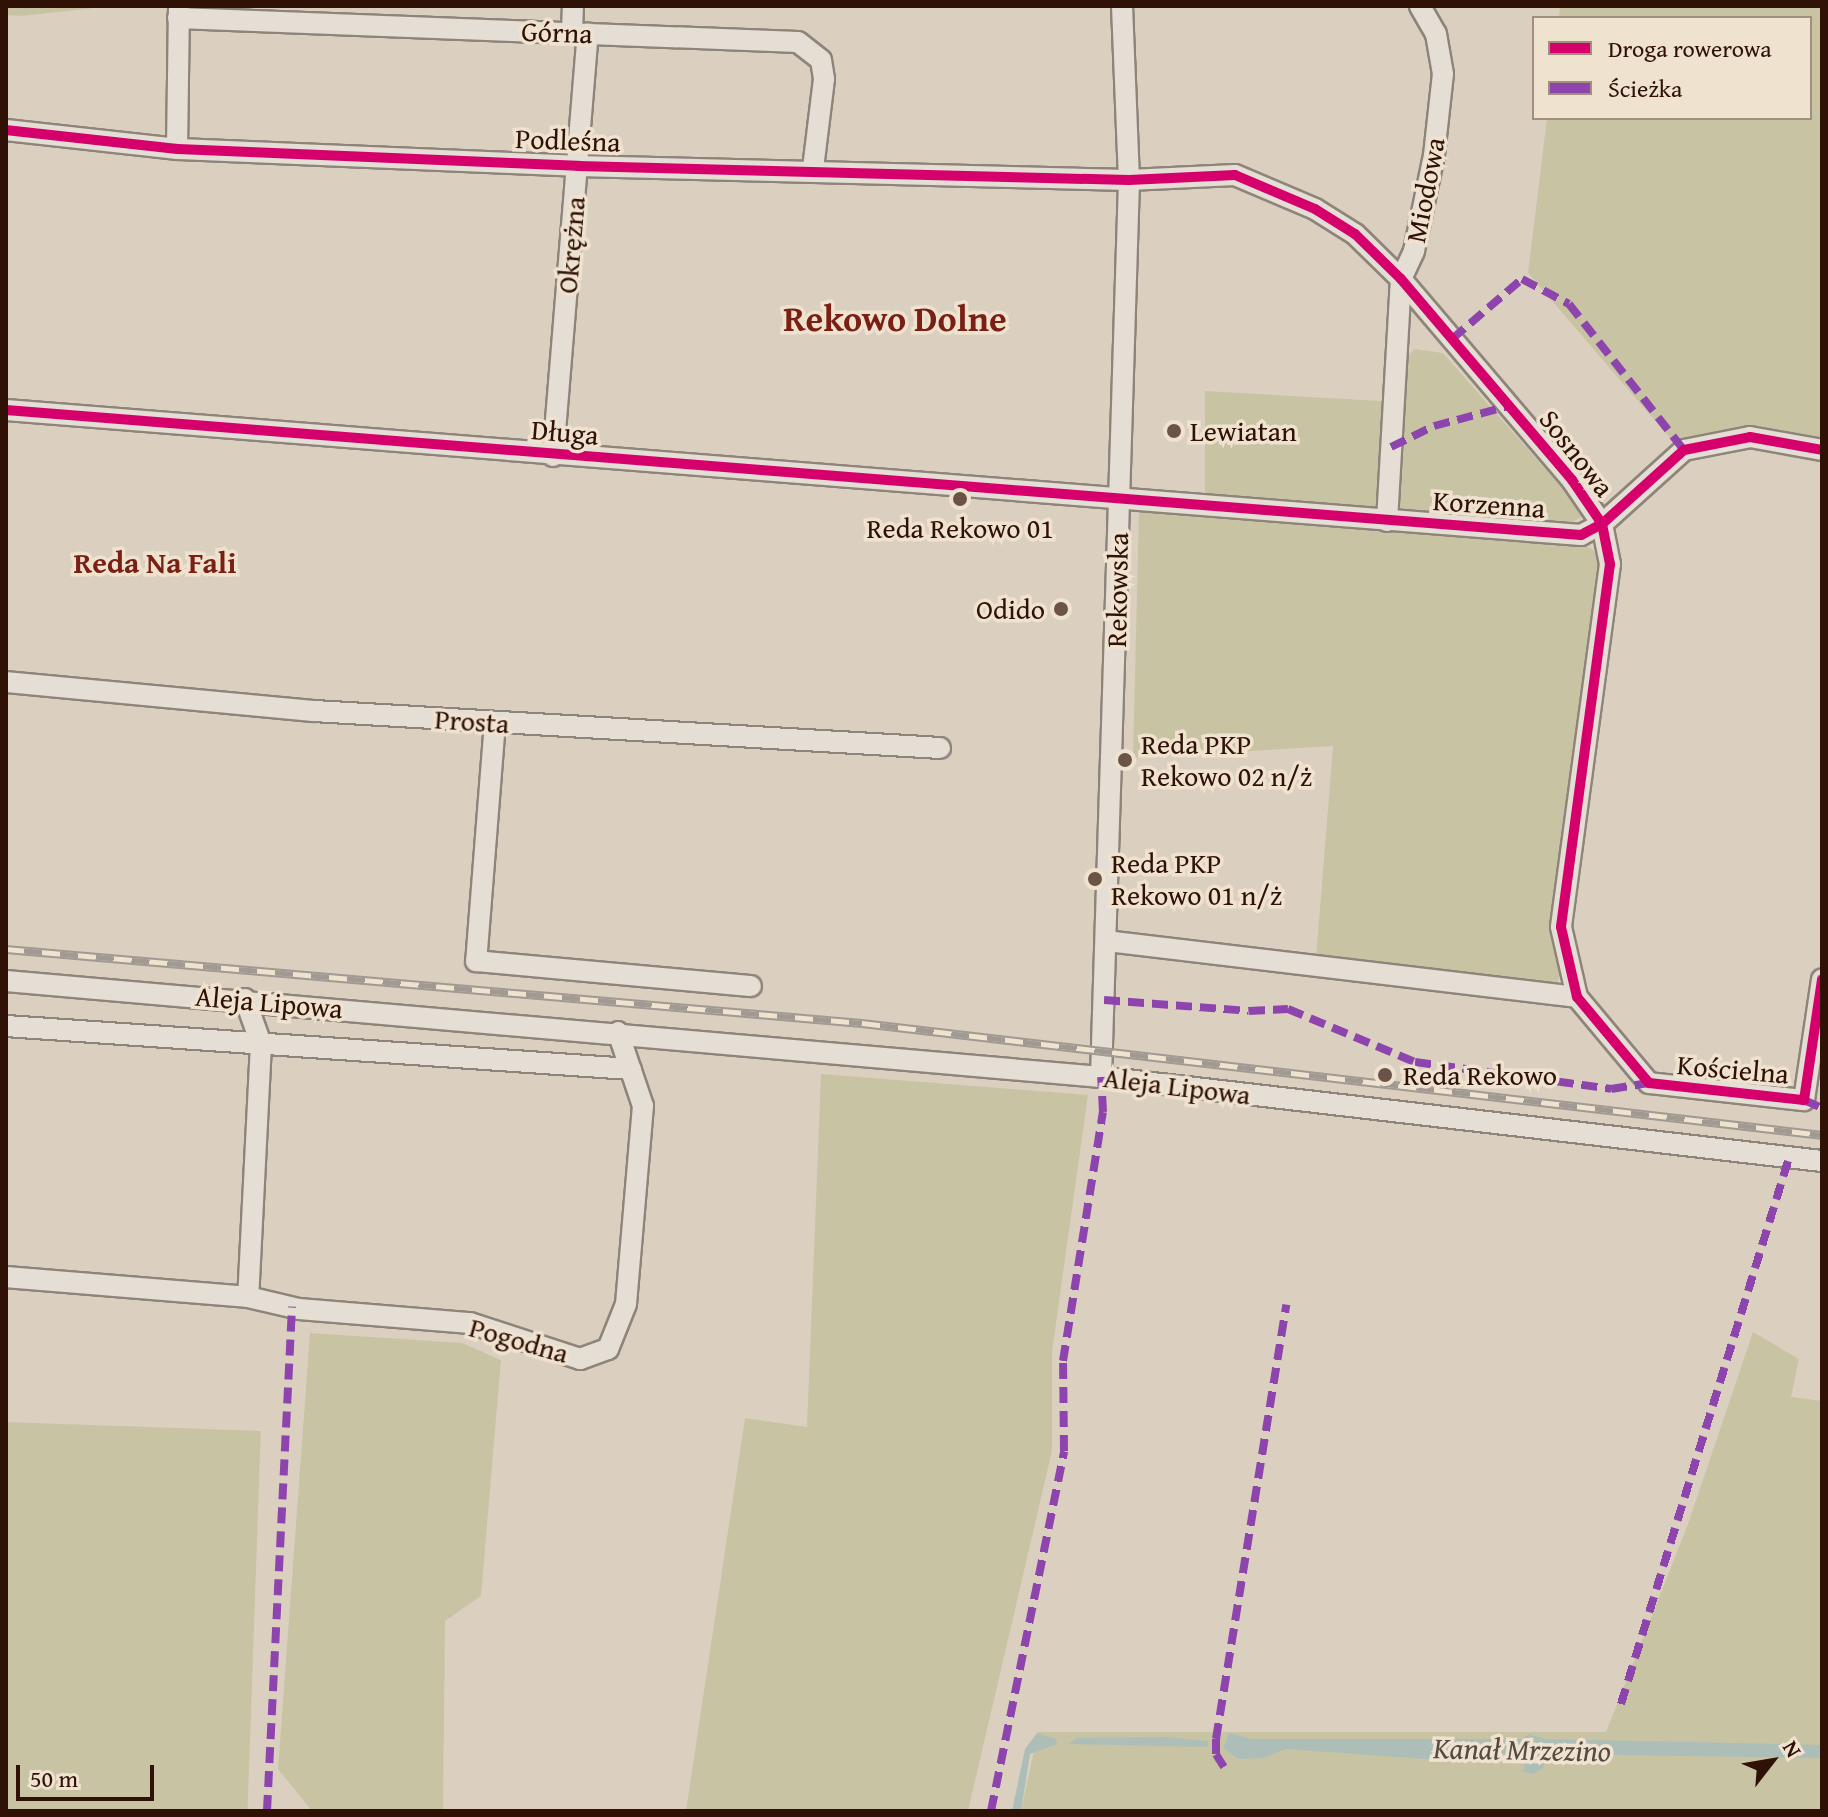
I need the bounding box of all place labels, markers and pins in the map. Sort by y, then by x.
place label: Lewiatan [1190,414,1297,448]
marker: Lewiatan [1165,422,1183,440]
marker: Reda Rekowo 01 [951,490,969,508]
place label: Reda Rekowo 01 [866,511,1054,545]
place label: Odido [976,592,1045,626]
marker: Odido [1052,600,1070,618]
place label: Reda PKP Rekowo 02 n/ż [1141,727,1312,793]
marker: Reda PKP Rekowo 02 n/ż [1116,751,1134,769]
place label: Reda PKP Rekowo 01 n/ż [1111,846,1282,912]
marker: Reda PKP Rekowo 01 n/ż [1086,870,1104,888]
place label: Reda Rekowo [1403,1058,1557,1092]
marker: Reda Rekowo [1374,1064,1396,1086]

